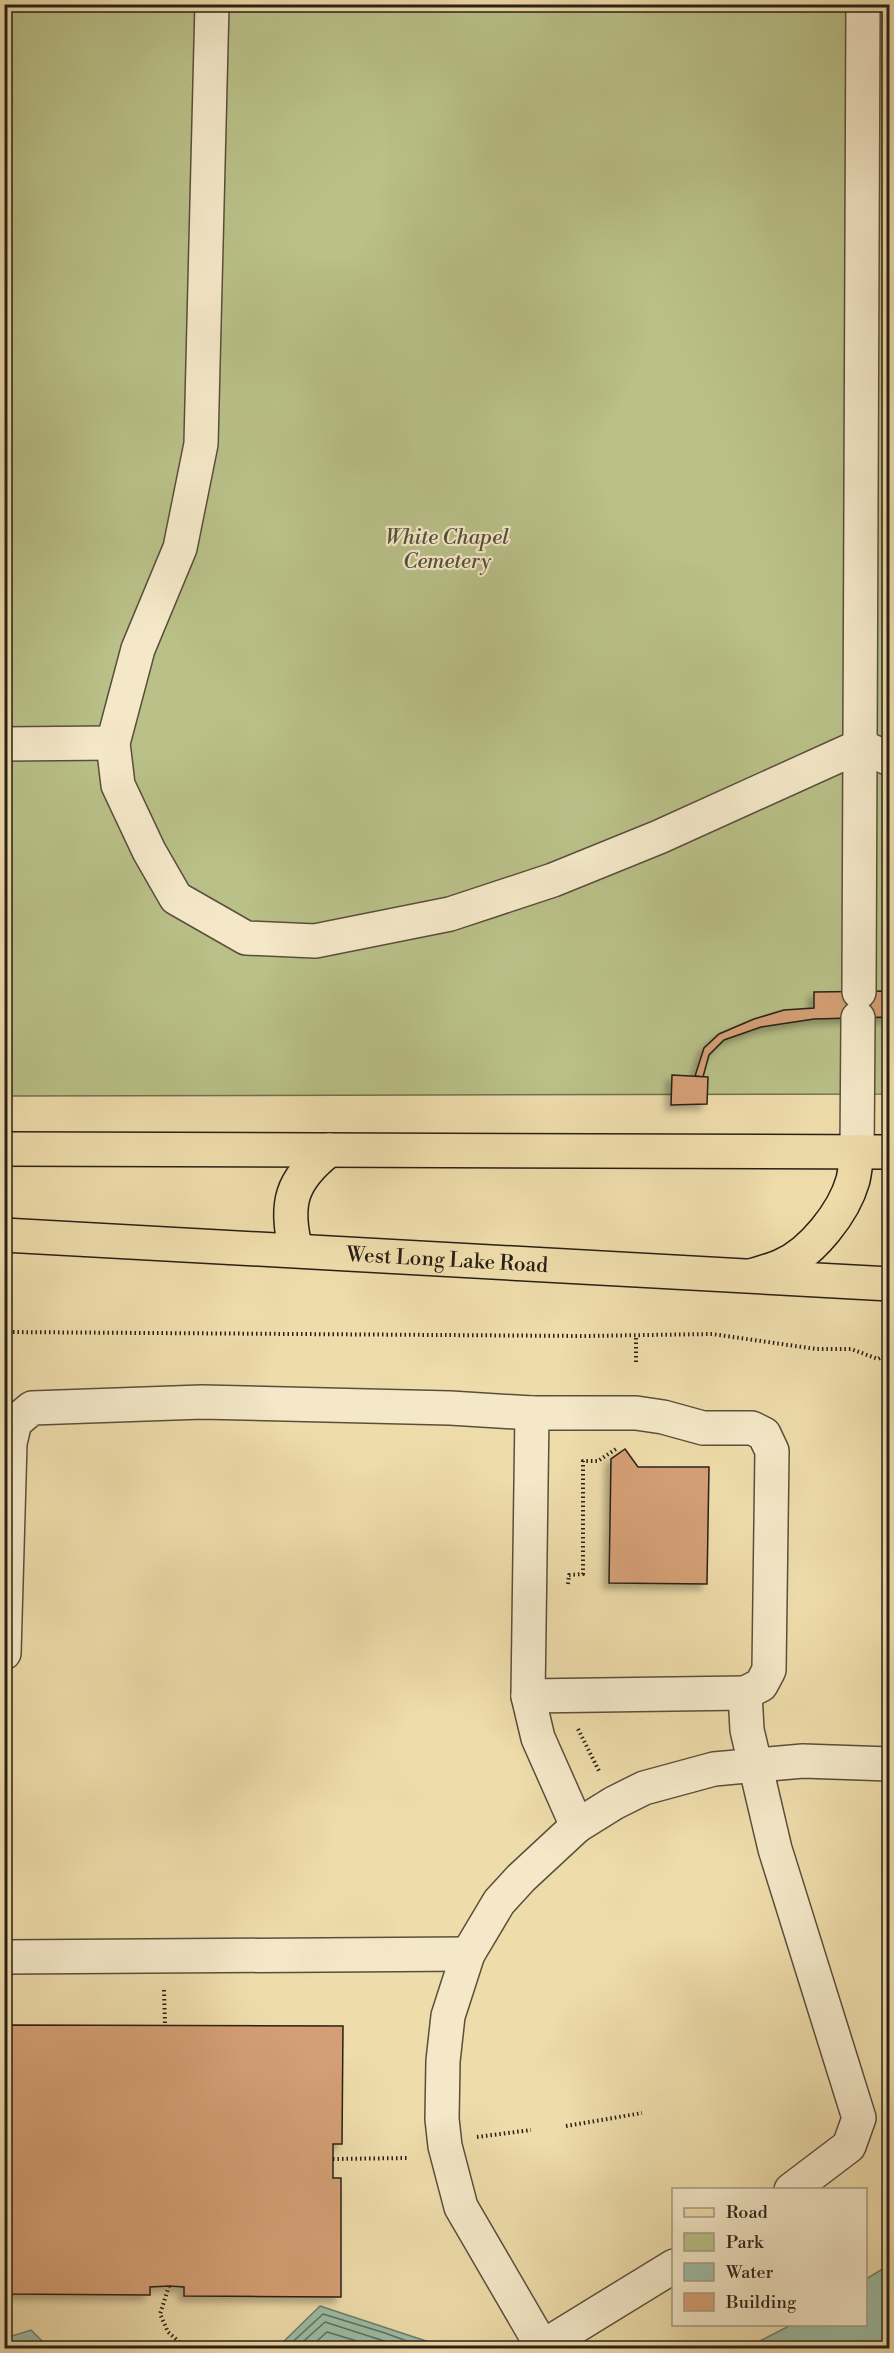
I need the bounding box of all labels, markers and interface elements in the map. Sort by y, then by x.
park label: White Chapel Cemetery [385,525,509,575]
street label: West Long Lake Road [345,1242,549,1279]
legend [672,2188,867,2326]
text: Road [726,2201,769,2224]
text: Park [726,2231,765,2254]
text: Water [725,2261,774,2284]
text: Building [725,2291,797,2314]

